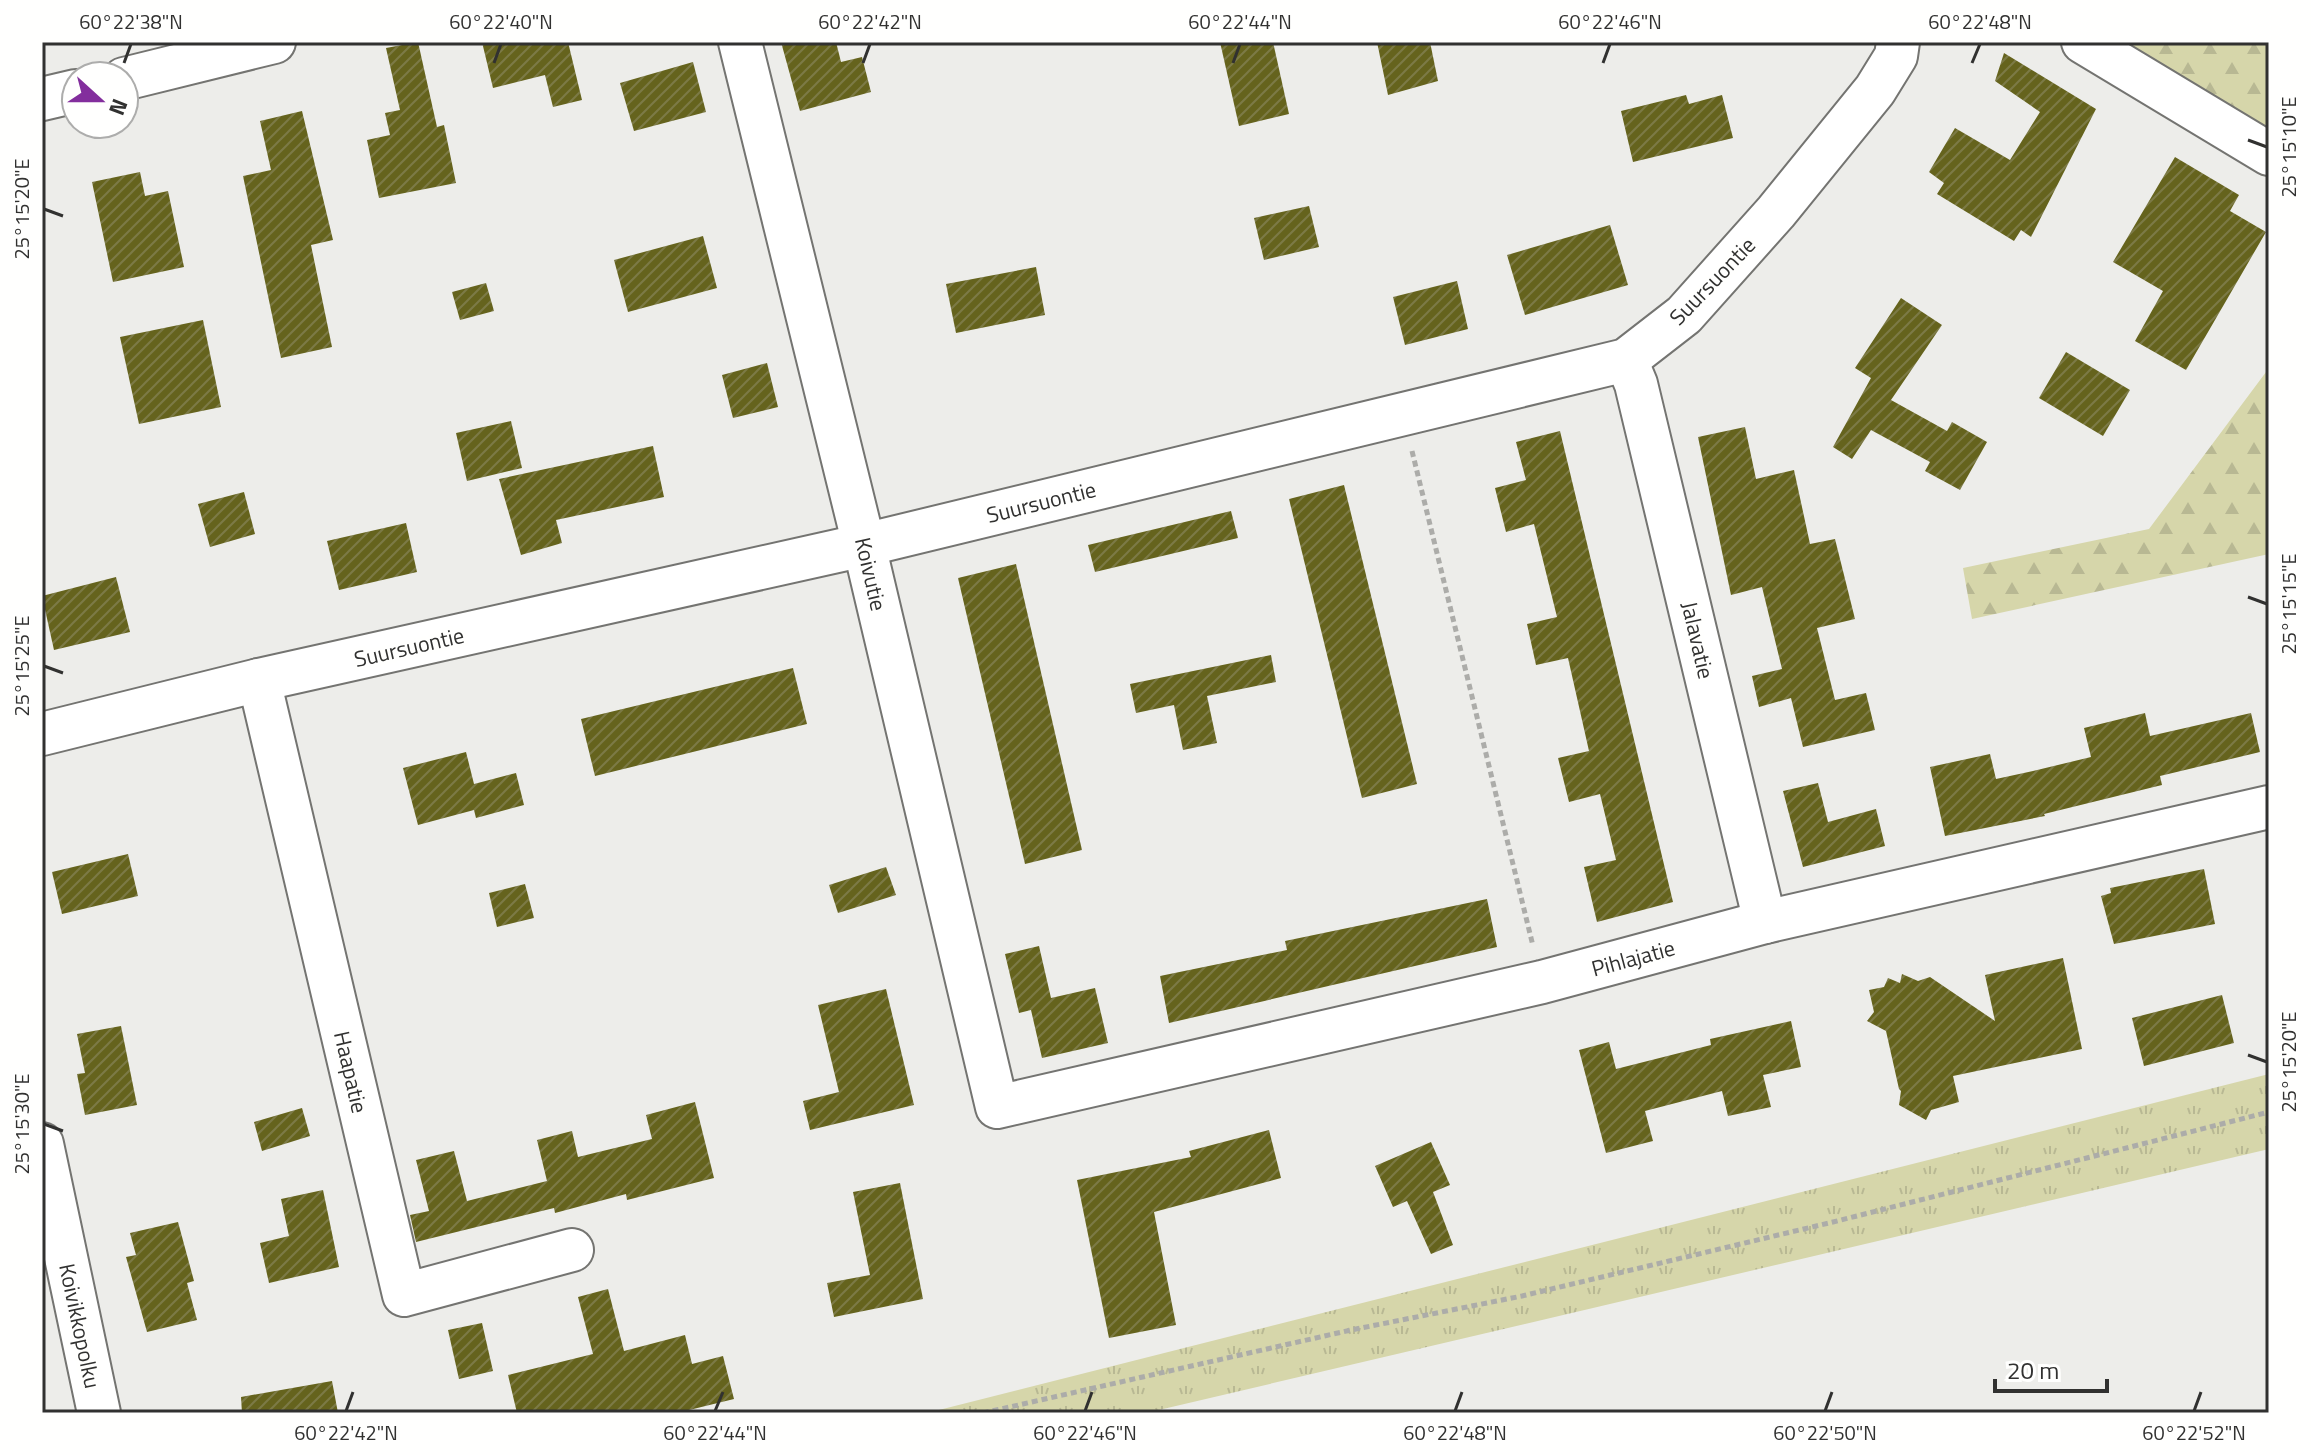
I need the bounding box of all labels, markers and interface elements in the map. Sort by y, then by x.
text: 60°22'38"N [79,6,183,37]
text: 60°22'40"N [449,6,553,37]
text: 60°22'42"N [818,6,922,37]
text: 60°22'44"N [1188,6,1292,37]
text: 60°22'46"N [1558,6,1662,37]
text: 60°22'48"N [1928,6,2032,37]
north arrow [60,60,140,140]
text: N [100,94,137,120]
text: 25°15'10"E [2273,96,2304,198]
text: 25°15'20"E [6,158,37,260]
street label: Suursuontie [1661,229,1763,333]
street label: Suursuontie [983,472,1099,532]
street label: Koivutie [846,534,896,614]
text: 25°15'15"E [2273,553,2304,655]
street label: Jalavatie [1673,598,1723,682]
text: 25°15'25"E [6,615,37,717]
street label: Suursuontie [351,618,467,676]
street label: Pihlajatie [1587,931,1679,985]
text: 25°15'20"E [2273,1011,2304,1113]
street label: Haapatie [325,1028,377,1116]
text: 25°15'30"E [6,1073,37,1175]
street label: Koivikkopolku [50,1260,110,1392]
scale bar [1995,1343,2107,1393]
text: 20 m [2007,1352,2059,1388]
text: 60°22'42"N [294,1417,398,1448]
text: 60°22'44"N [663,1417,767,1448]
text: 60°22'46"N [1033,1417,1137,1448]
text: 60°22'48"N [1403,1417,1507,1448]
text: 60°22'50"N [1773,1417,1877,1448]
text: 60°22'52"N [2142,1417,2246,1448]

